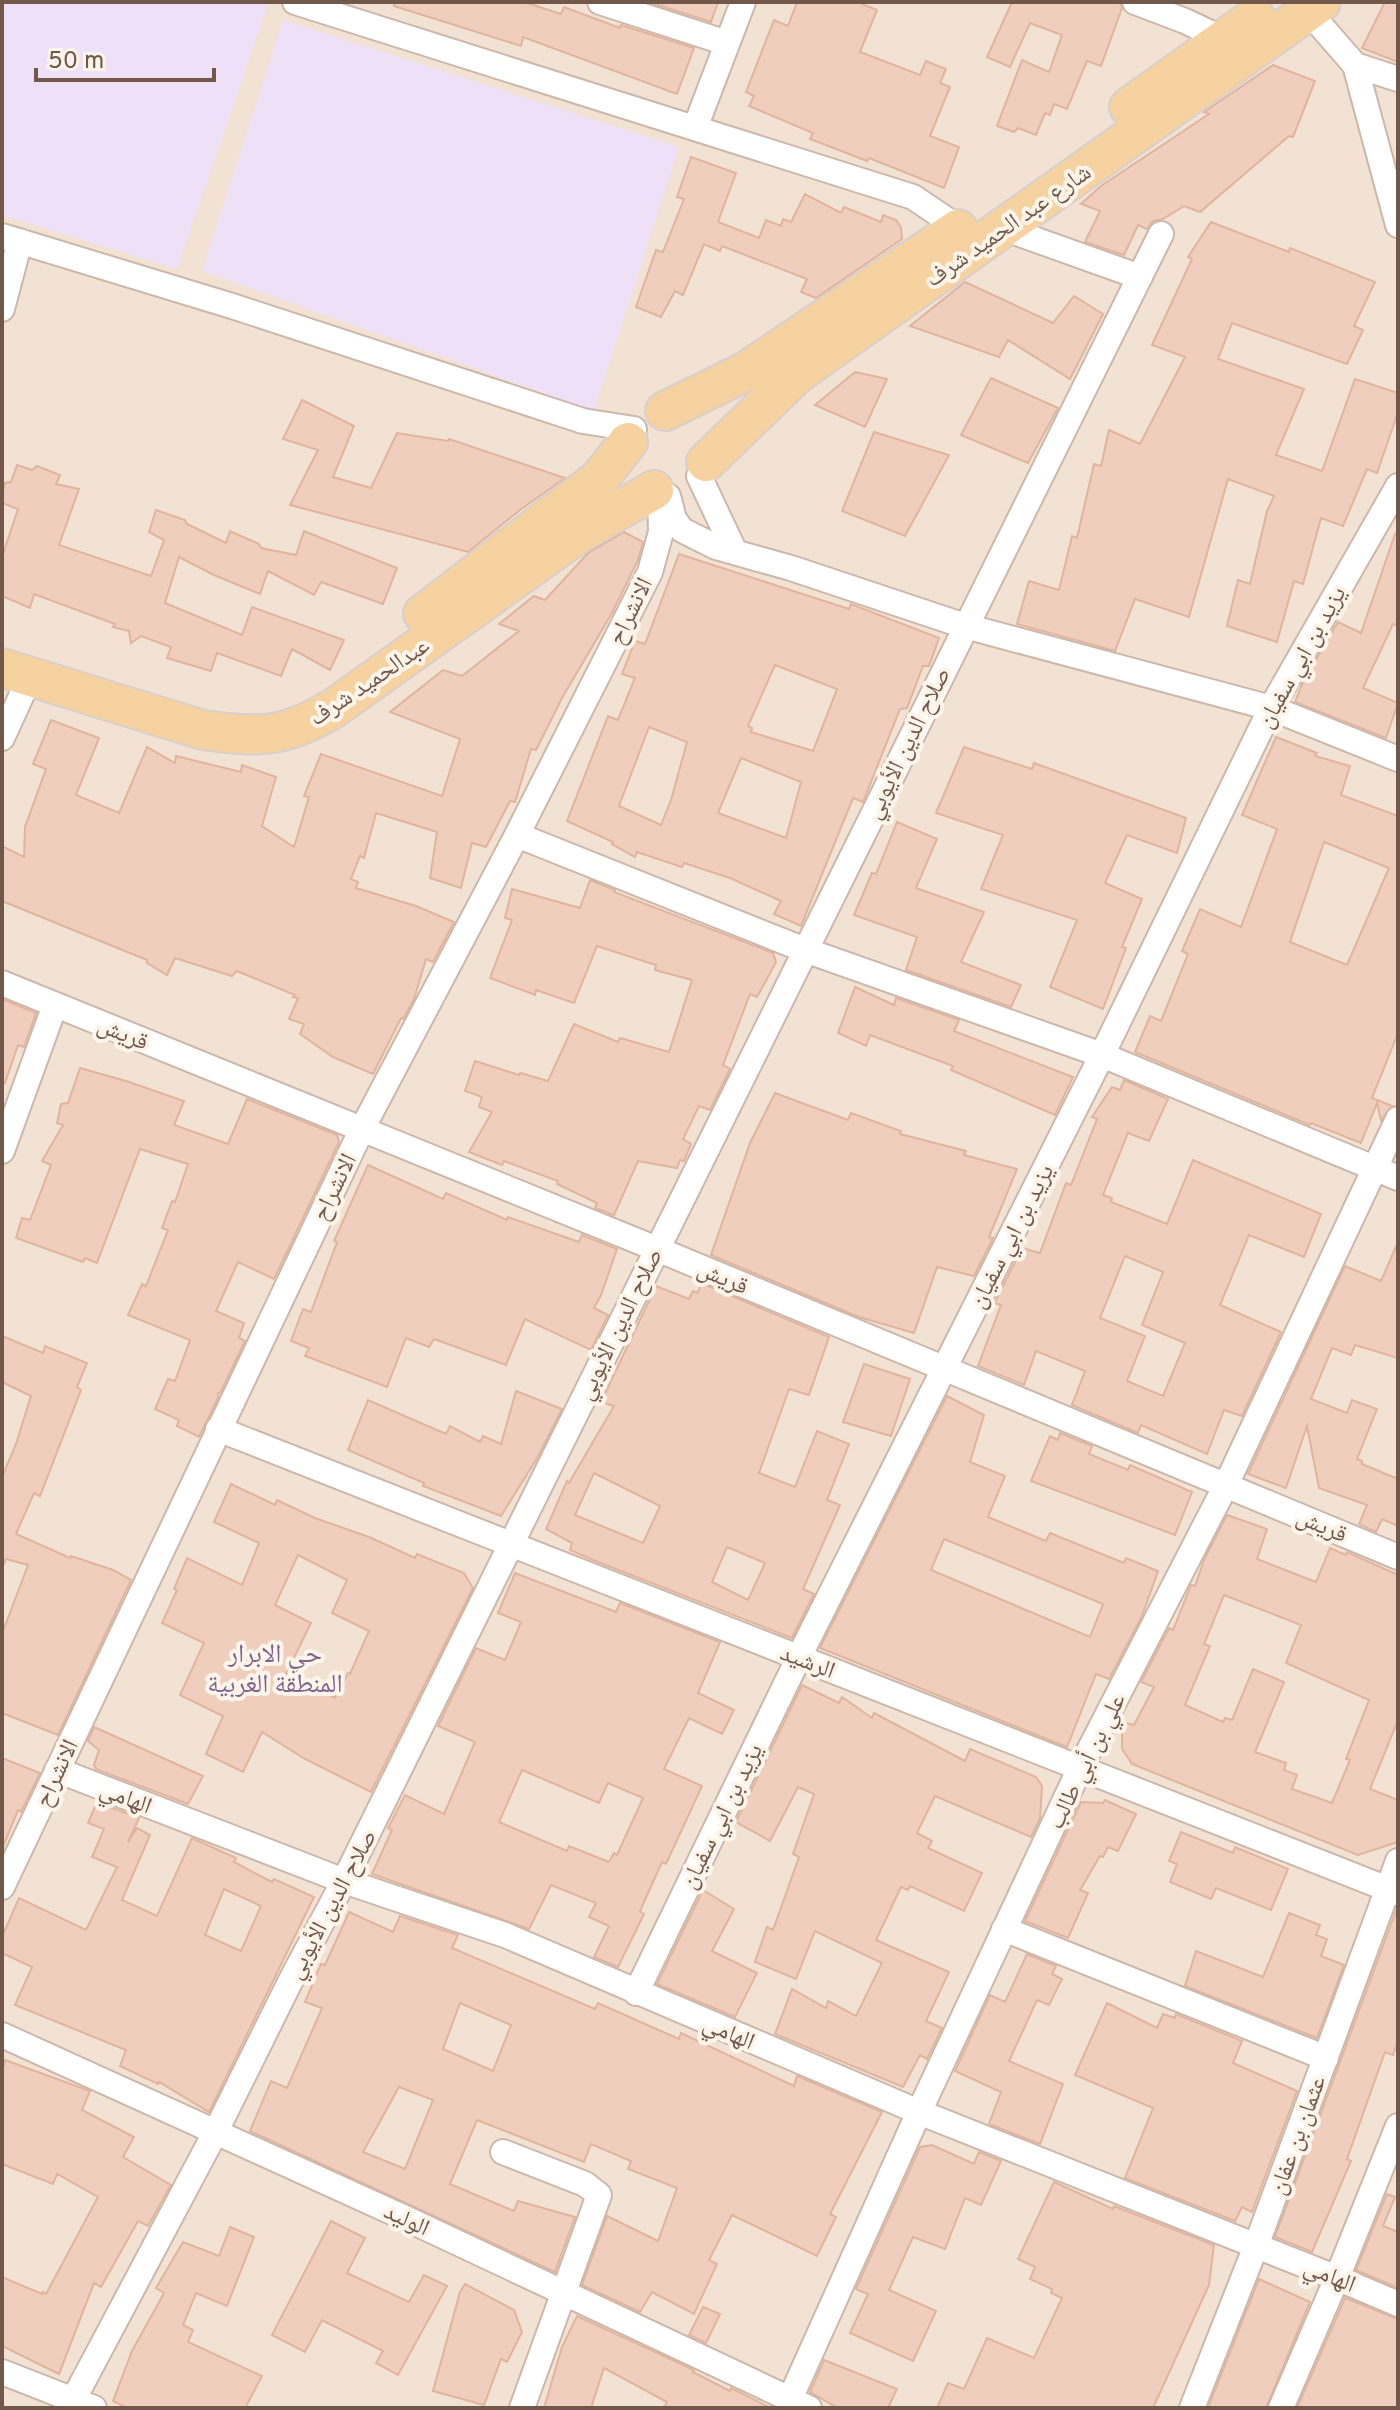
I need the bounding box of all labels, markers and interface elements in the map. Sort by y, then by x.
scale bar [36,32,214,82]
text: 50 m [48,47,104,77]
street label: شارع عبد الحميد شرف [920,158,1098,295]
street label: الانشراح [603,573,661,651]
street label: يزيد بن ابي سفيان [1251,582,1356,735]
street label: عبدالحميد شرف [304,631,436,734]
street label: صلاح الدين الأيوبي [859,663,960,826]
street label: قريش [92,1011,152,1059]
street label: الانشراح [307,1149,365,1227]
street label: يزيد بن ابي سفيان [964,1160,1064,1315]
street label: صلاح الدين الأيوبي [571,1244,672,1407]
street label: قريش [692,1255,752,1303]
street label: قريش [1291,1503,1351,1551]
district label: حي الابرار المنطقة الغربية [207,1639,343,1702]
street label: الرشيد [776,1639,839,1687]
street label: علي بن أبي طالب [1041,1689,1135,1836]
street label: الانشراح [29,1735,86,1813]
street label: يزيد بن ابي سفيان [675,1739,773,1895]
street label: الهامي [94,1775,156,1824]
street label: صلاح الدين الأيوبي [281,1825,387,1986]
street label: الهامي [697,2010,759,2060]
street label: عثمان بن عفان [1264,2072,1334,2199]
street label: الوليد [378,2197,434,2244]
street label: الهامي [1298,2253,1360,2303]

